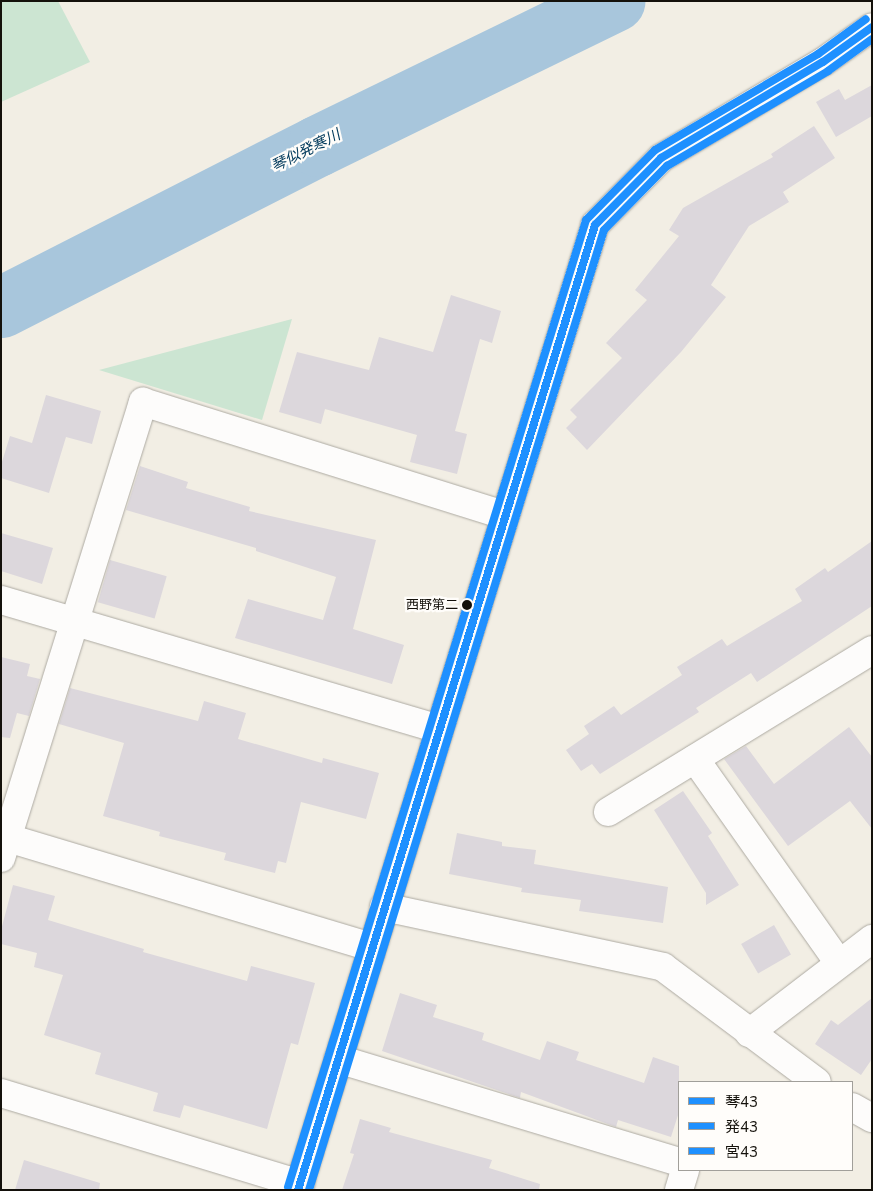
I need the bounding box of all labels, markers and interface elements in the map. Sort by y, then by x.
water label: 琴似発寒川 [269,126,343,176]
place label: 西野第二 [406,597,458,613]
marker: 西野第二 [462,600,472,610]
legend [678,1081,853,1171]
text: 琴43 [725,1092,758,1112]
text: 発43 [725,1117,758,1137]
text: 宮43 [725,1142,758,1162]

